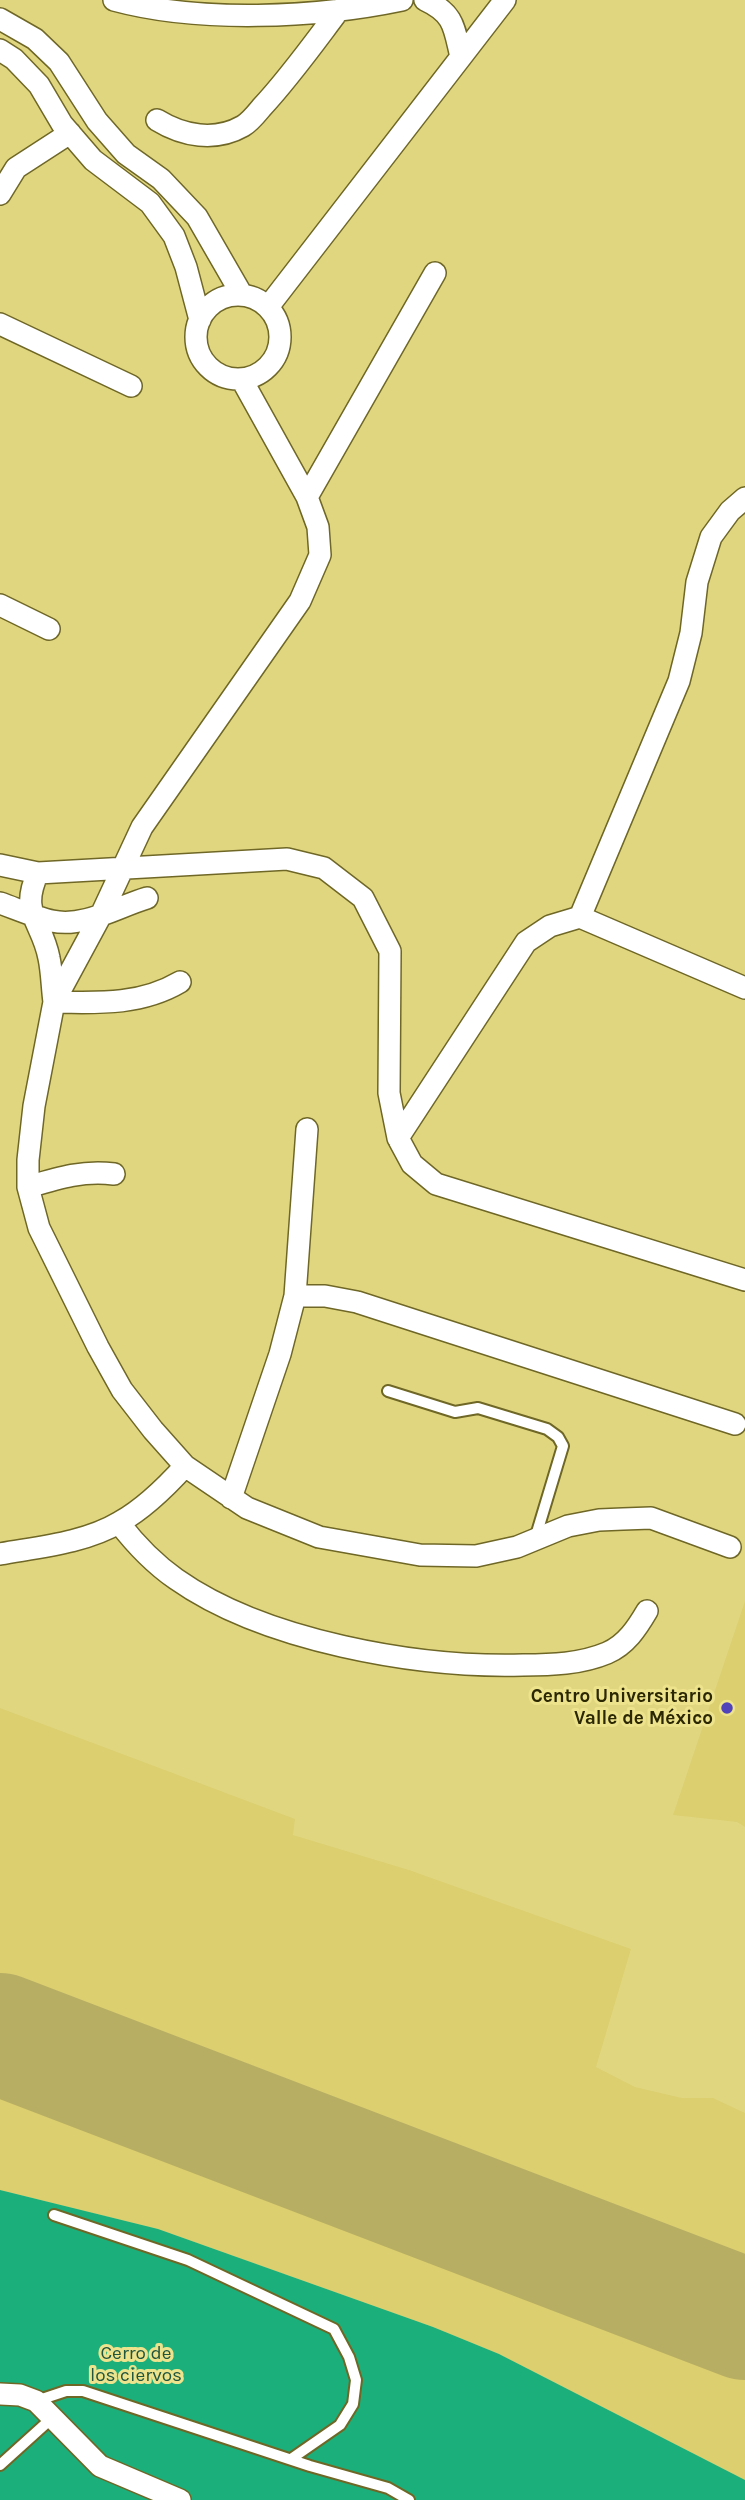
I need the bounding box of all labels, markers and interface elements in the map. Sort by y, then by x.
place label: Centro Universitario Valle de México [531,1686,713,1730]
marker: Centro Universitario Valle de México [719,1700,735,1716]
park label: Cerro de los ciervos [90,2343,182,2387]

